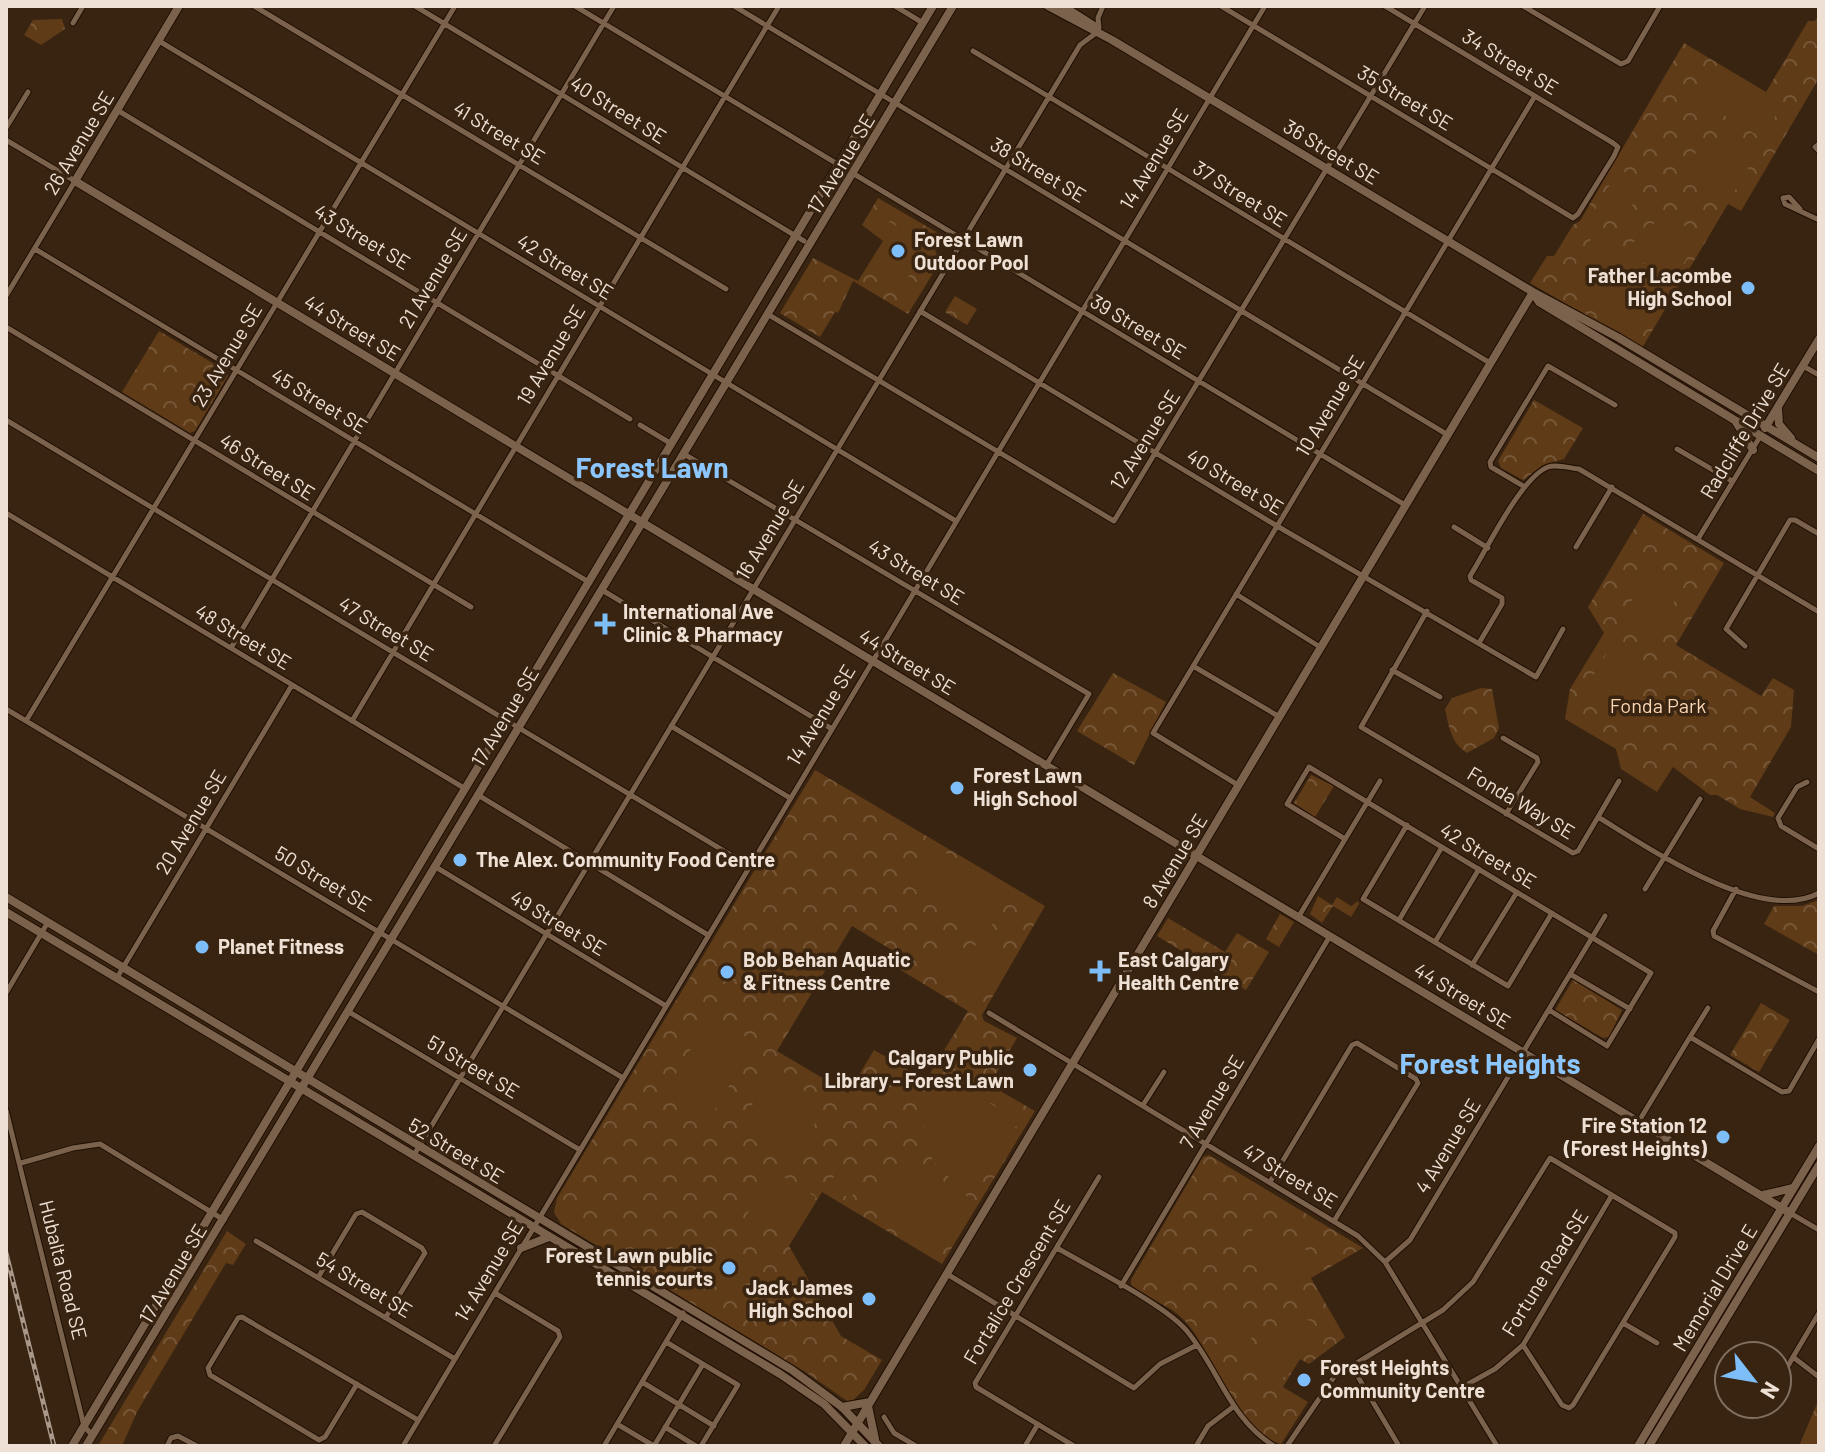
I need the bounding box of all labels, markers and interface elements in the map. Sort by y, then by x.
street label: 34 Street SE [1458,23,1563,99]
street label: 35 Street SE [1353,59,1458,135]
street label: 40 Street SE [566,70,671,148]
street label: 26 Avenue SE [38,86,118,199]
street label: 41 Street SE [449,95,550,169]
street label: 14 Avenue SE [1114,104,1193,213]
street label: 17 Avenue SE [801,109,879,218]
street label: 36 Street SE [1279,113,1384,189]
street label: 38 Street SE [986,131,1091,207]
street label: 37 Street SE [1189,155,1292,231]
street label: 43 Street SE [310,198,415,274]
street label: 21 Avenue SE [393,223,471,332]
place label: Forest Lawn Outdoor Pool [914,227,1029,274]
street label: 42 Street SE [513,228,618,304]
marker: Forest Lawn Outdoor Pool [889,242,907,260]
place label: Father Lacombe High School [1588,263,1732,310]
marker: Father Lacombe High School [1739,279,1757,297]
street label: 39 Street SE [1086,288,1191,364]
street label: 44 Street SE [300,289,405,365]
street label: 23 Avenue SE [186,298,266,410]
street label: 19 Avenue SE [511,300,589,409]
street label: 10 Avenue SE [1290,351,1369,460]
street label: Radcliffe Drive SE [1694,358,1794,503]
street label: 45 Street SE [267,362,372,438]
street label: 12 Avenue SE [1104,385,1184,494]
street label: 46 Street SE [216,427,320,505]
street label: 40 Street SE [1183,443,1288,519]
district label: Forest Lawn [575,450,729,484]
street label: 16 Avenue SE [730,475,808,584]
street label: 43 Street SE [864,533,969,609]
street label: 47 Street SE [335,590,438,666]
street label: 48 Street SE [191,598,296,674]
place label: International Ave Clinic & Pharmacy [623,599,783,646]
marker: International Ave Clinic & Pharmacy [594,613,616,635]
street label: 44 Street SE [855,623,960,699]
street label: 14 Avenue SE [781,660,860,769]
street label: 17 Avenue SE [465,662,543,771]
park label: Fonda Park [1610,693,1706,717]
street label: Fonda Way SE [1463,761,1580,844]
place label: Forest Lawn High School [973,763,1082,810]
street label: 20 Avenue SE [150,765,231,878]
marker: Forest Lawn High School [948,779,966,797]
street label: 8 Avenue SE [1137,809,1212,912]
street label: 42 Street SE [1436,817,1541,893]
street label: 50 Street SE [271,840,376,916]
place label: The Alex. Community Food Centre [476,847,775,871]
marker: The Alex. Community Food Centre [451,851,469,869]
street label: 49 Street SE [506,884,611,960]
place label: Planet Fitness [218,934,344,958]
marker: Planet Fitness [193,938,211,956]
place label: Bob Behan Aquatic & Fitness Centre [743,947,911,994]
place label: East Calgary Health Centre [1118,947,1239,994]
street label: 44 Street SE [1410,957,1515,1033]
marker: East Calgary Health Centre [1089,960,1111,982]
marker: Bob Behan Aquatic & Fitness Centre [718,963,736,981]
street label: 51 Street SE [423,1029,524,1103]
place label: Calgary Public Library - Forest Lawn [825,1045,1014,1092]
district label: Forest Heights [1400,1046,1580,1080]
street label: 7 Avenue SE [1174,1050,1248,1153]
marker: Calgary Public Library - Forest Lawn [1021,1061,1039,1079]
street label: 4 Avenue SE [1409,1094,1485,1197]
street label: 52 Street SE [404,1112,509,1188]
place label: Fire Station 12 (Forest Heights) [1563,1113,1707,1160]
marker: Fire Station 12 (Forest Heights) [1714,1128,1732,1146]
street label: 47 Street SE [1239,1137,1342,1213]
street label: Fortalice Crescent SE [958,1195,1075,1368]
street label: Hubalta Road SE [35,1197,93,1342]
street label: Fortune Road SE [1496,1205,1593,1340]
street label: 14 Avenue SE [449,1216,528,1325]
street label: 17 Avenue SE [133,1219,211,1328]
street label: Memorial Drive E [1667,1220,1762,1355]
place label: Forest Lawn public tennis courts [545,1243,713,1290]
street label: 54 Street SE [312,1246,417,1322]
marker: Forest Lawn public tennis courts [720,1259,738,1277]
place label: Jack James High School [746,1275,853,1322]
marker: Jack James High School [860,1290,878,1308]
north arrow [1713,1340,1793,1420]
place label: Forest Heights Community Centre [1320,1355,1485,1402]
marker: Forest Heights Community Centre [1295,1371,1313,1389]
text: N [1756,1378,1786,1404]

